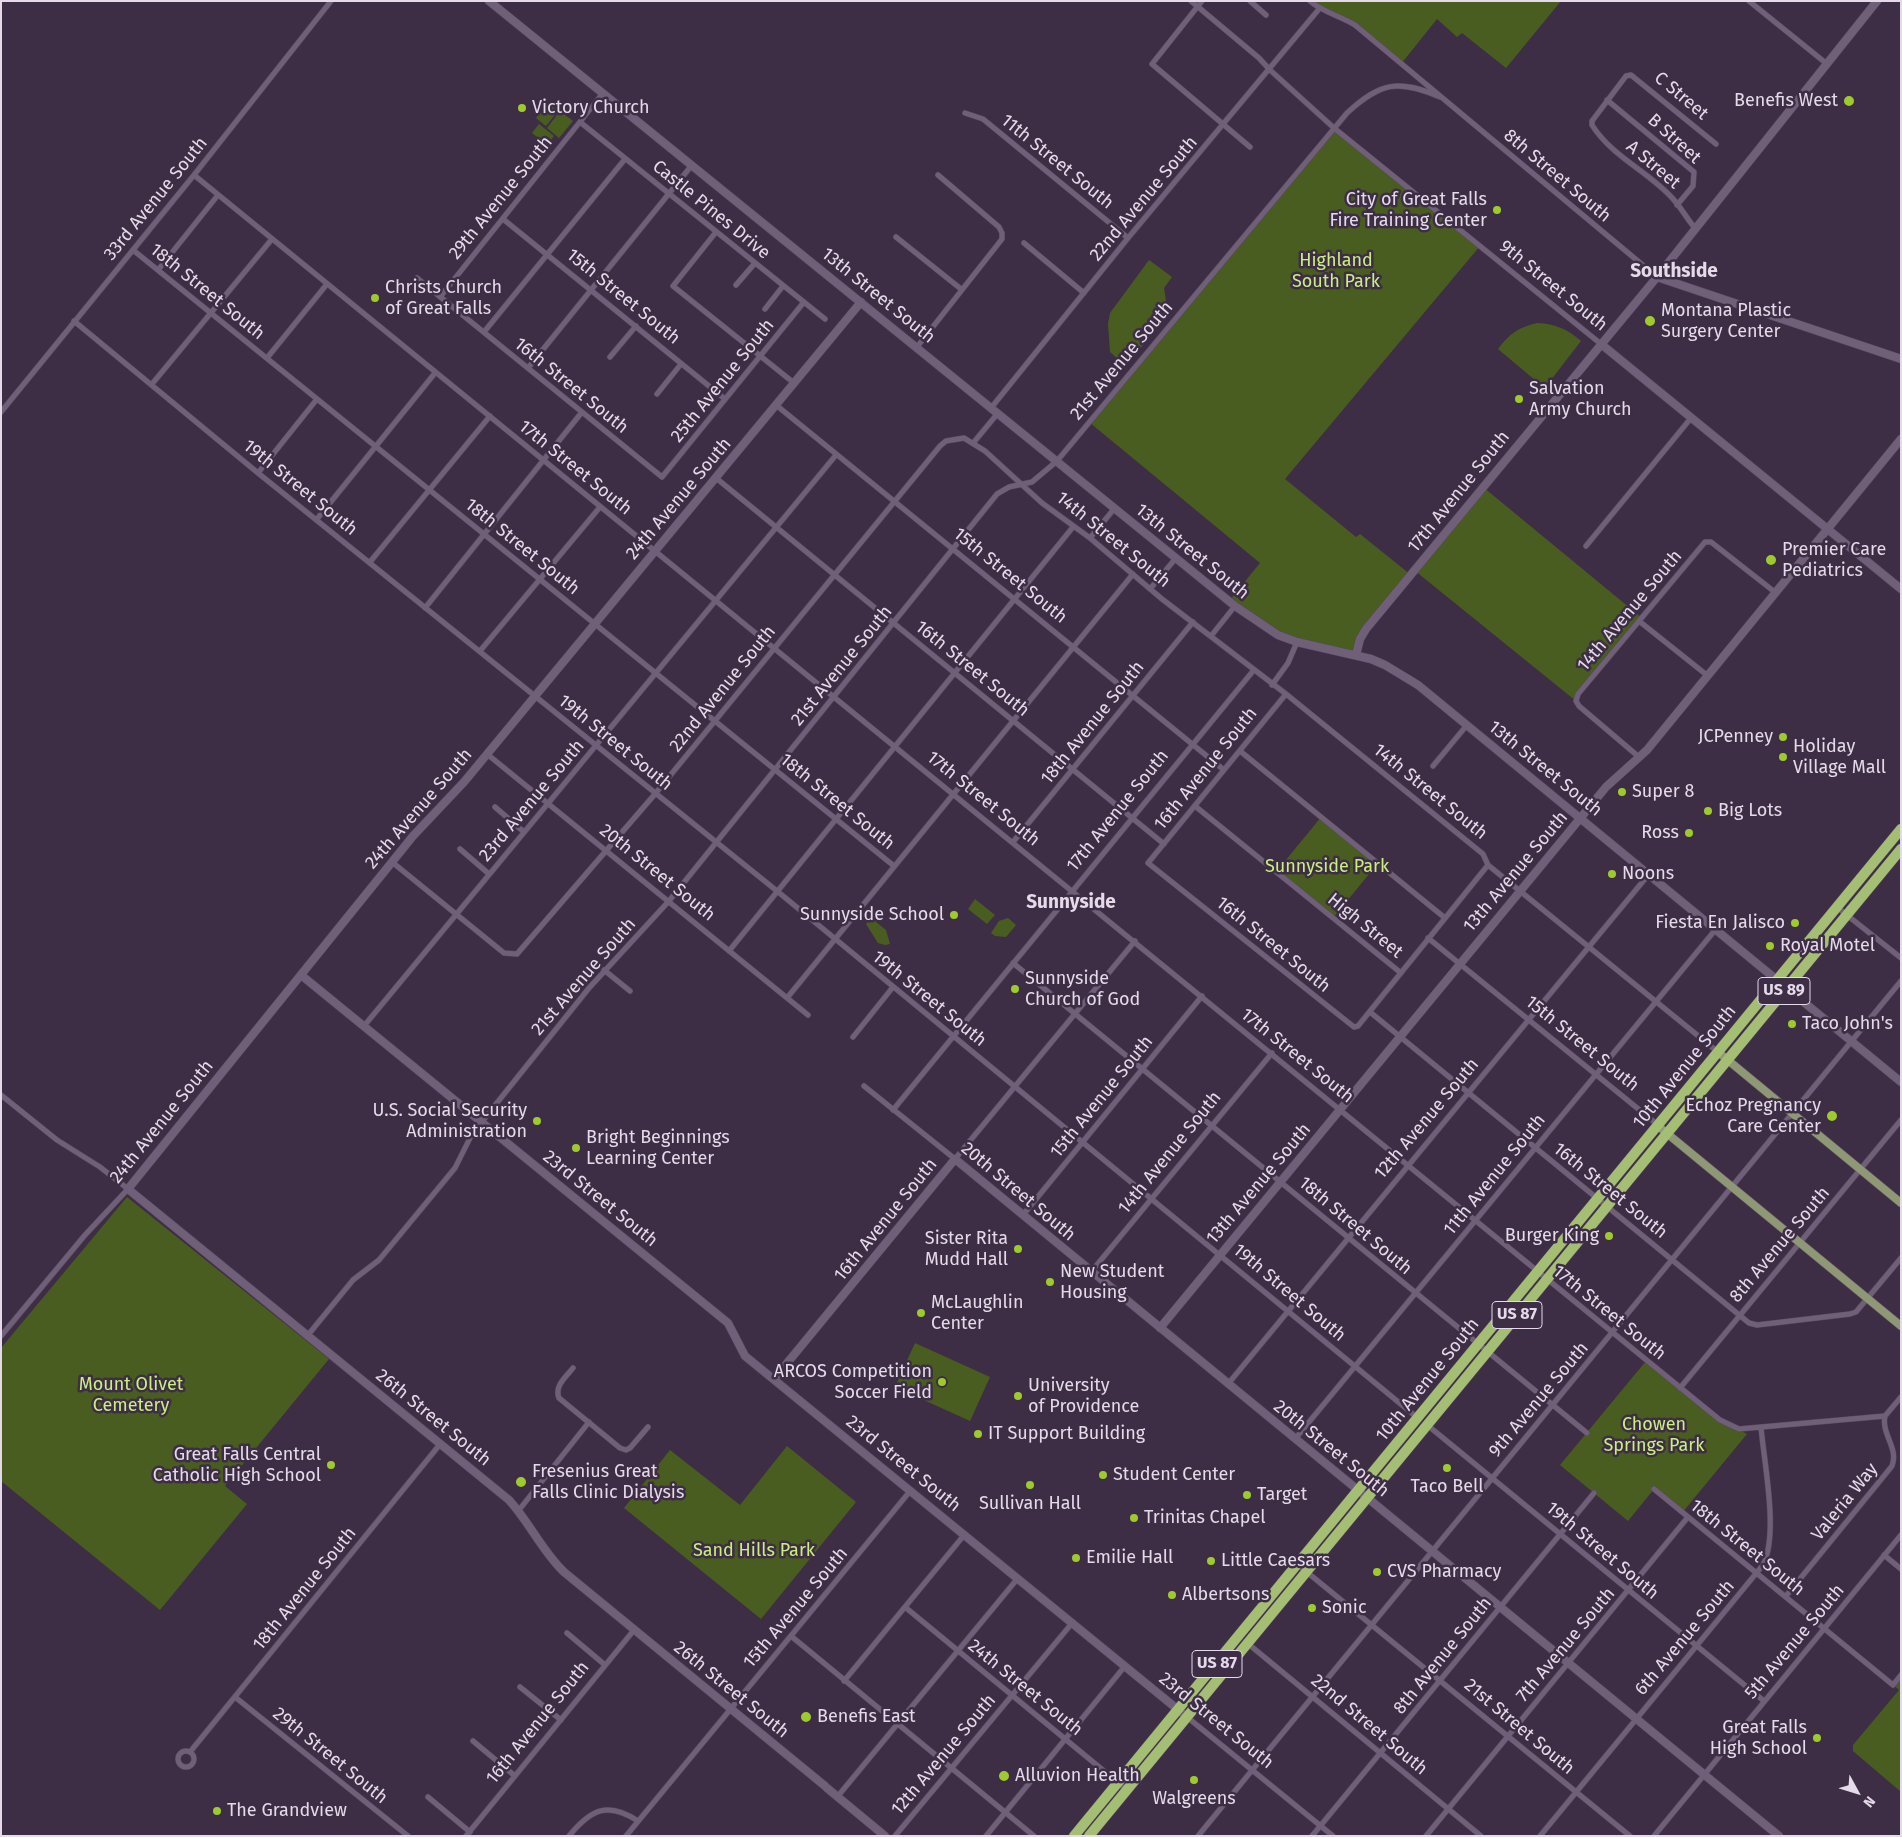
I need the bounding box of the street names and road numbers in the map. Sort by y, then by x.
street label: C Street [1650,67,1712,125]
street label: B Street [1643,109,1705,169]
street label: 11th Street South [996,110,1118,214]
street label: 8th Street South [1499,125,1615,227]
street label: 29th Avenue South [445,132,557,264]
street label: 22nd Avenue South [1086,132,1202,266]
street label: 33rd Avenue South [100,133,212,265]
street label: A Street [1622,136,1684,194]
street label: Castle Pines Drive [648,156,774,264]
street label: 9th Street South [1495,236,1611,336]
street label: 18th Street South [145,239,269,345]
street label: 13th Street South [817,244,939,348]
street label: 15th Street South [562,245,684,349]
street label: 21st Avenue South [1066,297,1178,425]
street label: 25th Avenue South [667,315,779,447]
street label: 16th Street South [510,333,632,439]
street label: 17th Street South [514,416,636,520]
street label: 17th Avenue South [1403,427,1515,557]
street label: 24th Avenue South [622,434,736,564]
street label: 19th Street South [239,435,361,541]
street label: 14th Street South [1052,487,1174,593]
street label: 18th Street South [460,494,584,600]
street label: 13th Street South [1131,500,1253,604]
street label: 15th Street South [949,524,1071,628]
street label: 14th Avenue South [1573,546,1687,676]
street label: 21st Avenue South [787,602,897,730]
street label: 16th Street South [911,616,1033,722]
street label: 22nd Avenue South [665,621,781,757]
street label: 18th Avenue South [1037,657,1149,789]
street label: 19th Street South [554,690,676,796]
street label: 16th Avenue South [1150,703,1262,835]
street label: 13th Street South [1484,717,1606,821]
street label: 23rd Avenue South [475,736,589,866]
street label: 14th Street South [1369,739,1491,845]
street label: 24th Avenue South [361,744,477,874]
street label: 17th Avenue South [1062,746,1174,876]
street label: 17th Street South [922,747,1044,851]
street label: 18th Street South [775,749,899,855]
street label: 13th Avenue South [1459,807,1573,937]
street label: 20th Street South [595,820,719,926]
street label: High Street [1323,889,1407,963]
street label: 16th Street South [1212,892,1334,998]
street label: 21st Avenue South [527,914,641,1040]
street label: 19th Street South [868,946,990,1052]
road number: US 89 [1758,978,1810,1004]
street label: 15th Street South [1521,992,1643,1096]
street label: 10th Avenue South [1629,1001,1741,1133]
street label: 17th Street South [1236,1004,1358,1108]
street label: 15th Avenue South [1046,1032,1158,1162]
street label: 12th Avenue South [1370,1054,1484,1184]
street label: 24th Avenue South [106,1056,218,1188]
street label: 14th Avenue South [1114,1087,1226,1219]
street label: 11th Avenue South [1440,1110,1550,1240]
street label: 13th Avenue South [1202,1119,1316,1249]
street label: 20th Street South [957,1138,1079,1246]
street label: 16th Street South [1549,1138,1671,1244]
street label: 23rd Street South [538,1146,662,1252]
street label: 16th Avenue South [830,1154,942,1286]
street label: 18th Street South [1294,1172,1416,1280]
street label: 8th Avenue South [1725,1183,1835,1307]
street label: 19th Street South [1228,1240,1350,1346]
street label: 17th Street South [1548,1261,1670,1365]
road number: US 87 [1492,1302,1542,1328]
street label: 10th Avenue South [1372,1314,1484,1446]
street label: 9th Avenue South [1485,1338,1593,1462]
street label: 26th Street South [371,1365,495,1471]
street label: 20th Street South [1269,1396,1393,1502]
street label: 23rd Street South [841,1411,965,1517]
street label: Valeria Way [1807,1459,1883,1545]
street label: 18th Street South [1685,1495,1809,1601]
street label: 19th Street South [1541,1498,1663,1604]
street label: 18th Avenue South [249,1523,361,1655]
street label: 15th Avenue South [739,1543,853,1673]
street label: 6th Avenue South [1631,1576,1739,1700]
street label: 5th Avenue South [1741,1580,1849,1704]
street label: 7th Avenue South [1512,1584,1620,1706]
street label: 8th Avenue South [1389,1593,1497,1719]
street label: 24th Street South [963,1635,1087,1741]
street label: 26th Street South [669,1637,793,1743]
road number: US 87 [1192,1650,1242,1678]
street label: 16th Avenue South [482,1657,594,1789]
street label: 23rd Street South [1154,1668,1278,1774]
street label: 22nd Street South [1306,1670,1432,1780]
street label: 21st Street South [1459,1675,1579,1779]
street label: 12th Avenue South [887,1690,1001,1820]
street label: 29th Street South [268,1703,392,1809]

